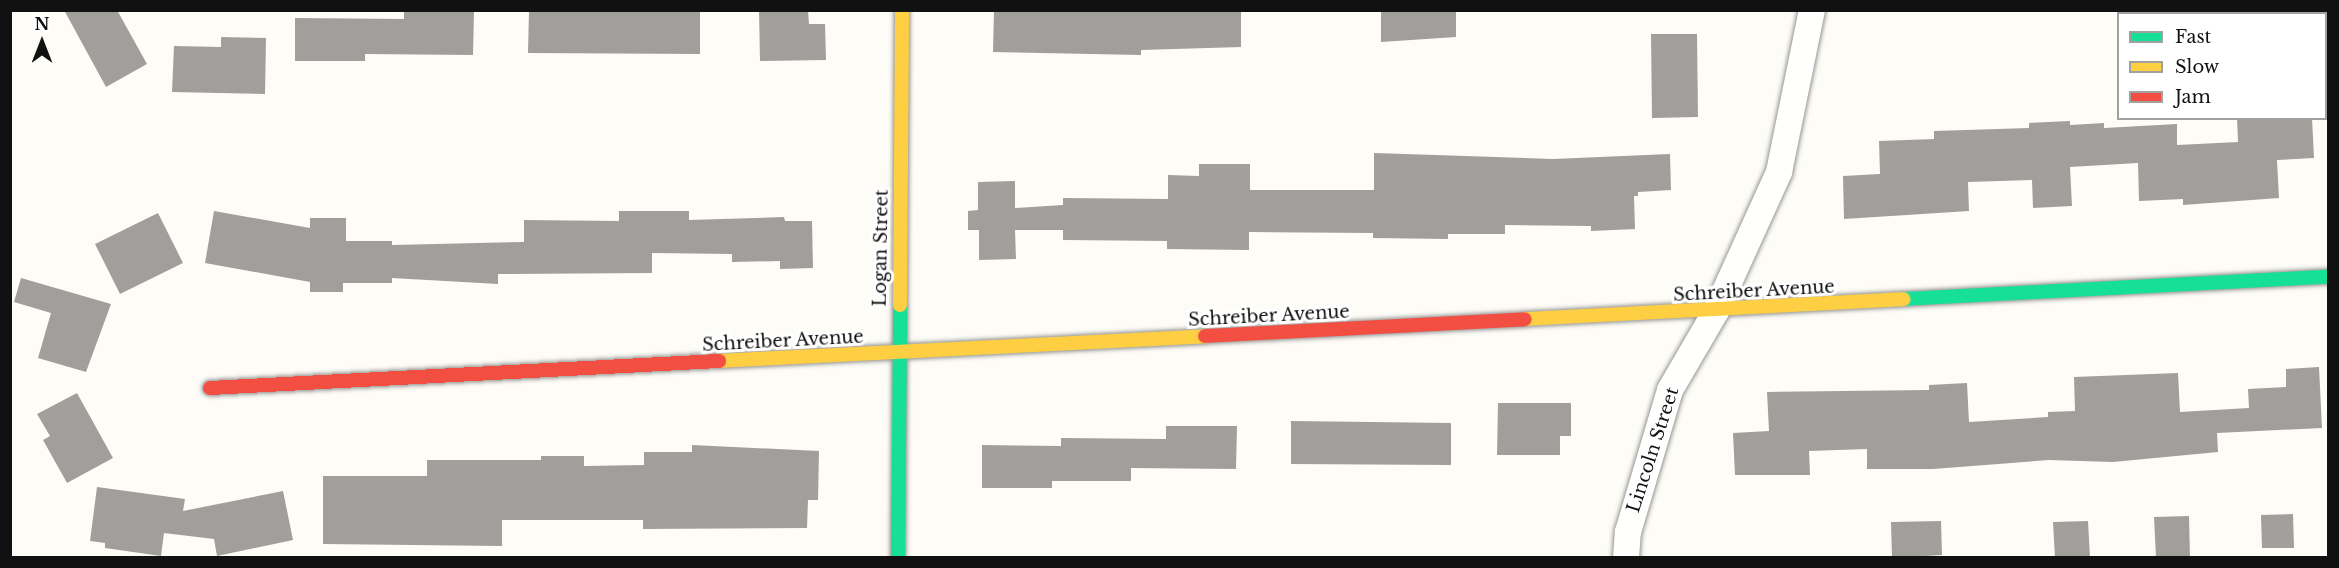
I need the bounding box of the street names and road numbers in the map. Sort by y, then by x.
street label: Logan Street [869,189,893,307]
street label: Schreiber Avenue [1672,276,1836,306]
street label: Schreiber Avenue [1187,301,1351,331]
street label: Schreiber Avenue [701,326,865,356]
street label: Lincoln Street [1623,385,1683,515]

